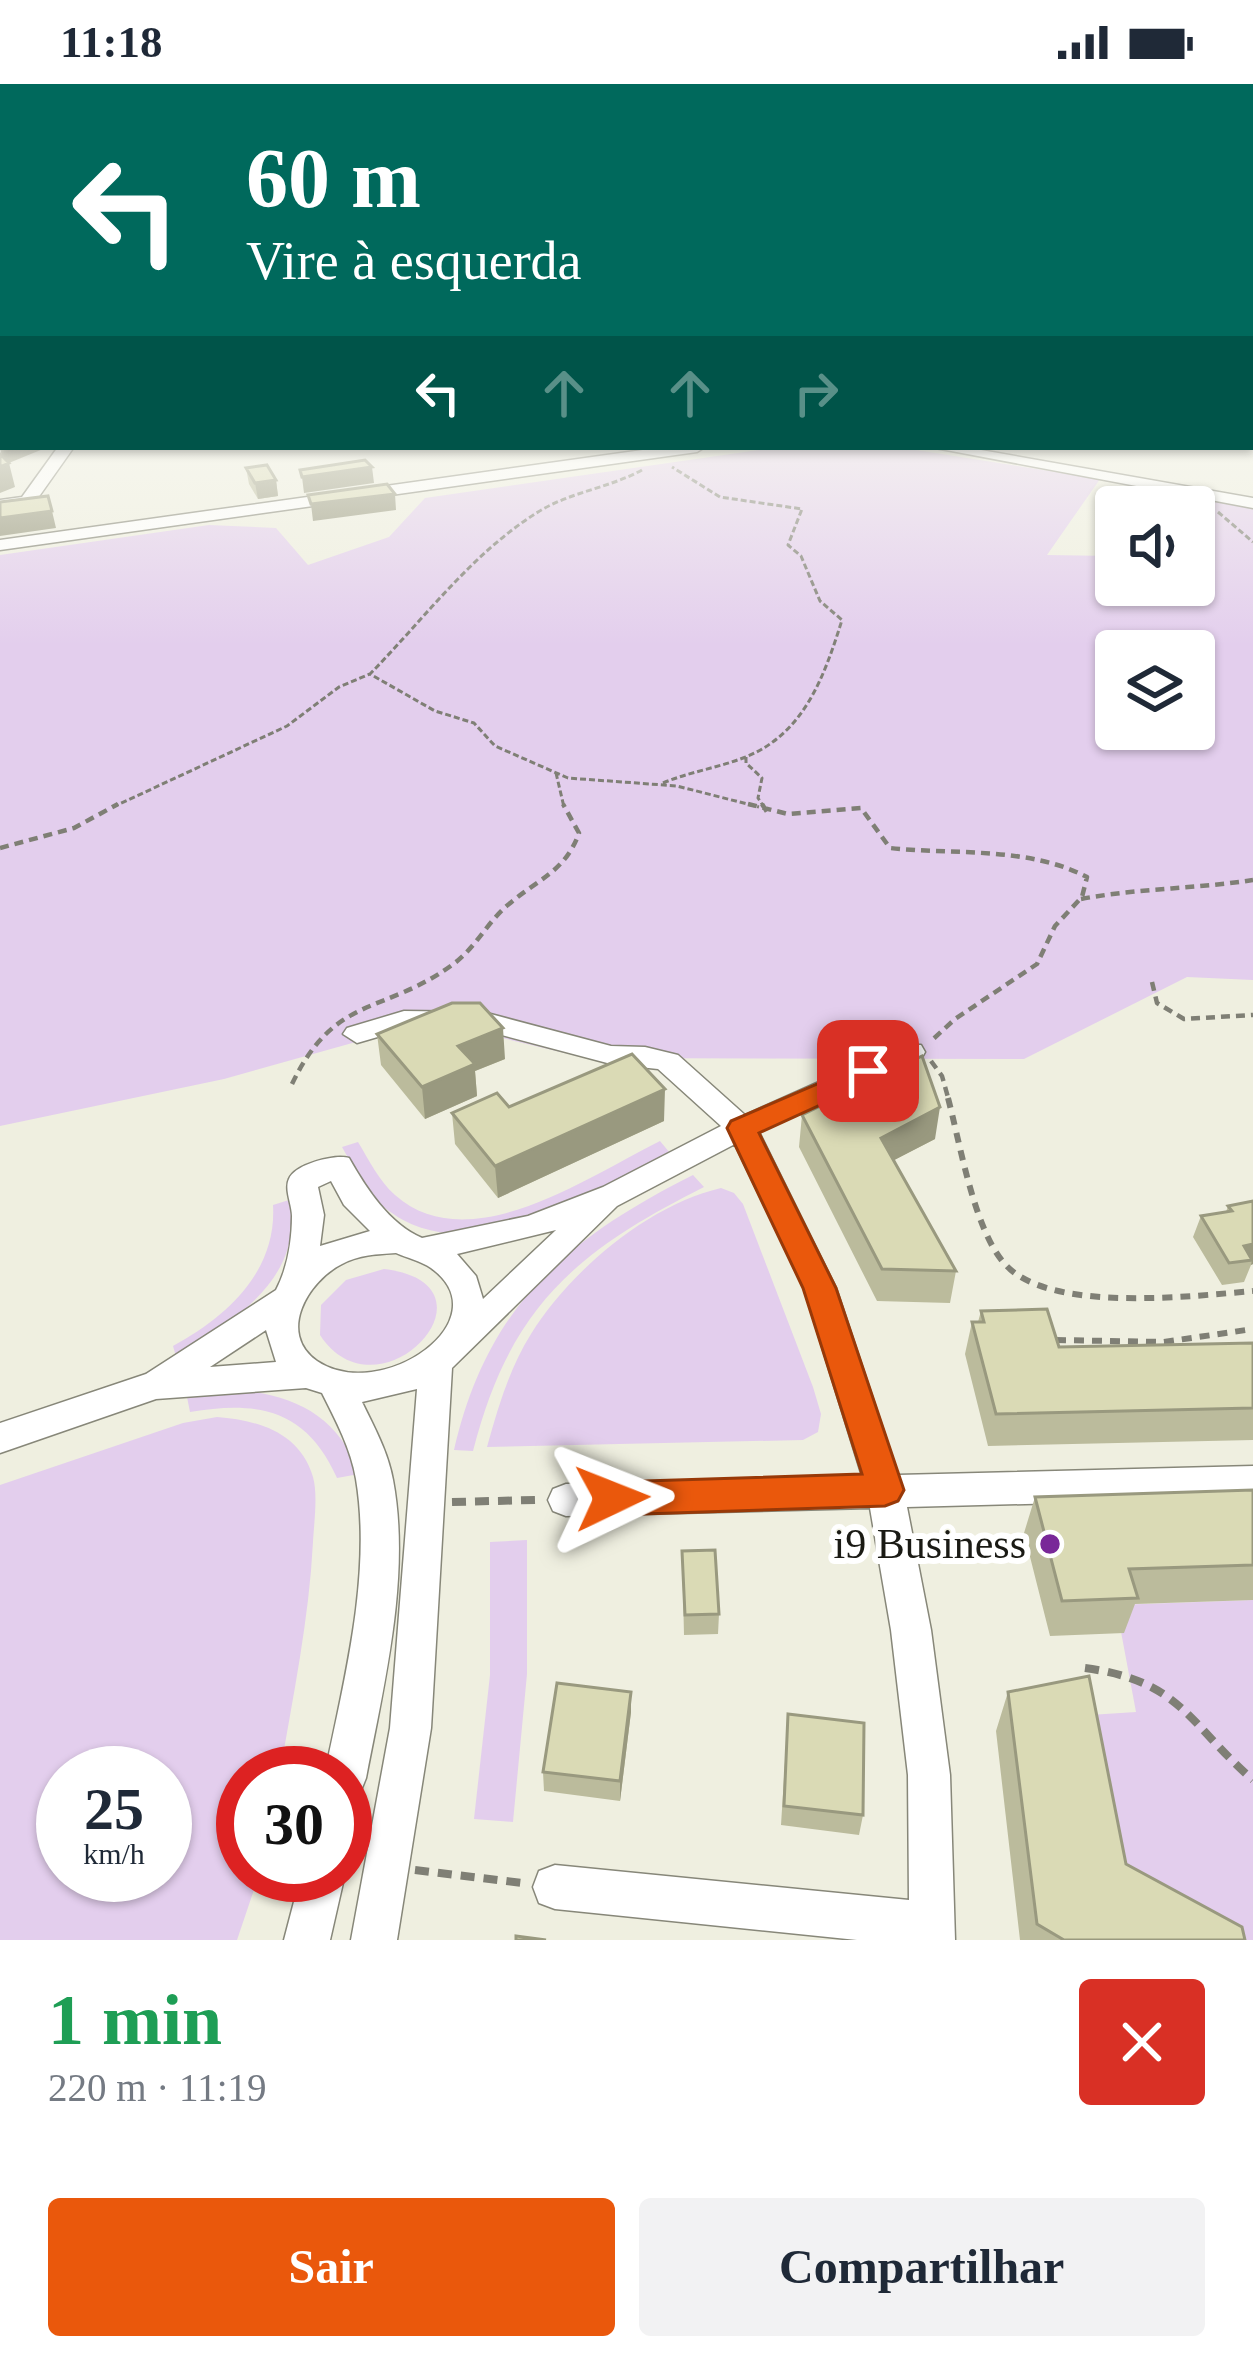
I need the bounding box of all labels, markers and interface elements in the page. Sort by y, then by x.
text: 11:18 [60,17,163,67]
icon: left [48,132,204,288]
text: 60 m [246,132,421,225]
text: Vire à esquerda [246,231,582,291]
icon: left [405,360,471,426]
icon: ahead [531,360,597,426]
icon: ahead [657,360,723,426]
icon: right [783,360,849,426]
map controls [1095,486,1215,750]
button: sound [1095,486,1215,606]
button: layers [1095,630,1215,750]
pin [817,1020,919,1122]
icon: arrive [835,1038,901,1104]
position arrow [549,1435,675,1561]
place label: i9 Business [833,1521,1026,1567]
marker: i9 Business [1037,1531,1063,1557]
speed limit sign: 30 [216,1746,372,1902]
text: 25 [84,1776,144,1842]
text: km/h [83,1837,145,1870]
button: close [1079,1979,1205,2105]
text: 1 min [48,1980,222,2060]
text: 220 m · 11:19 [48,2066,266,2109]
button: Sair [48,2198,615,2336]
button: Compartilhar [639,2198,1205,2336]

